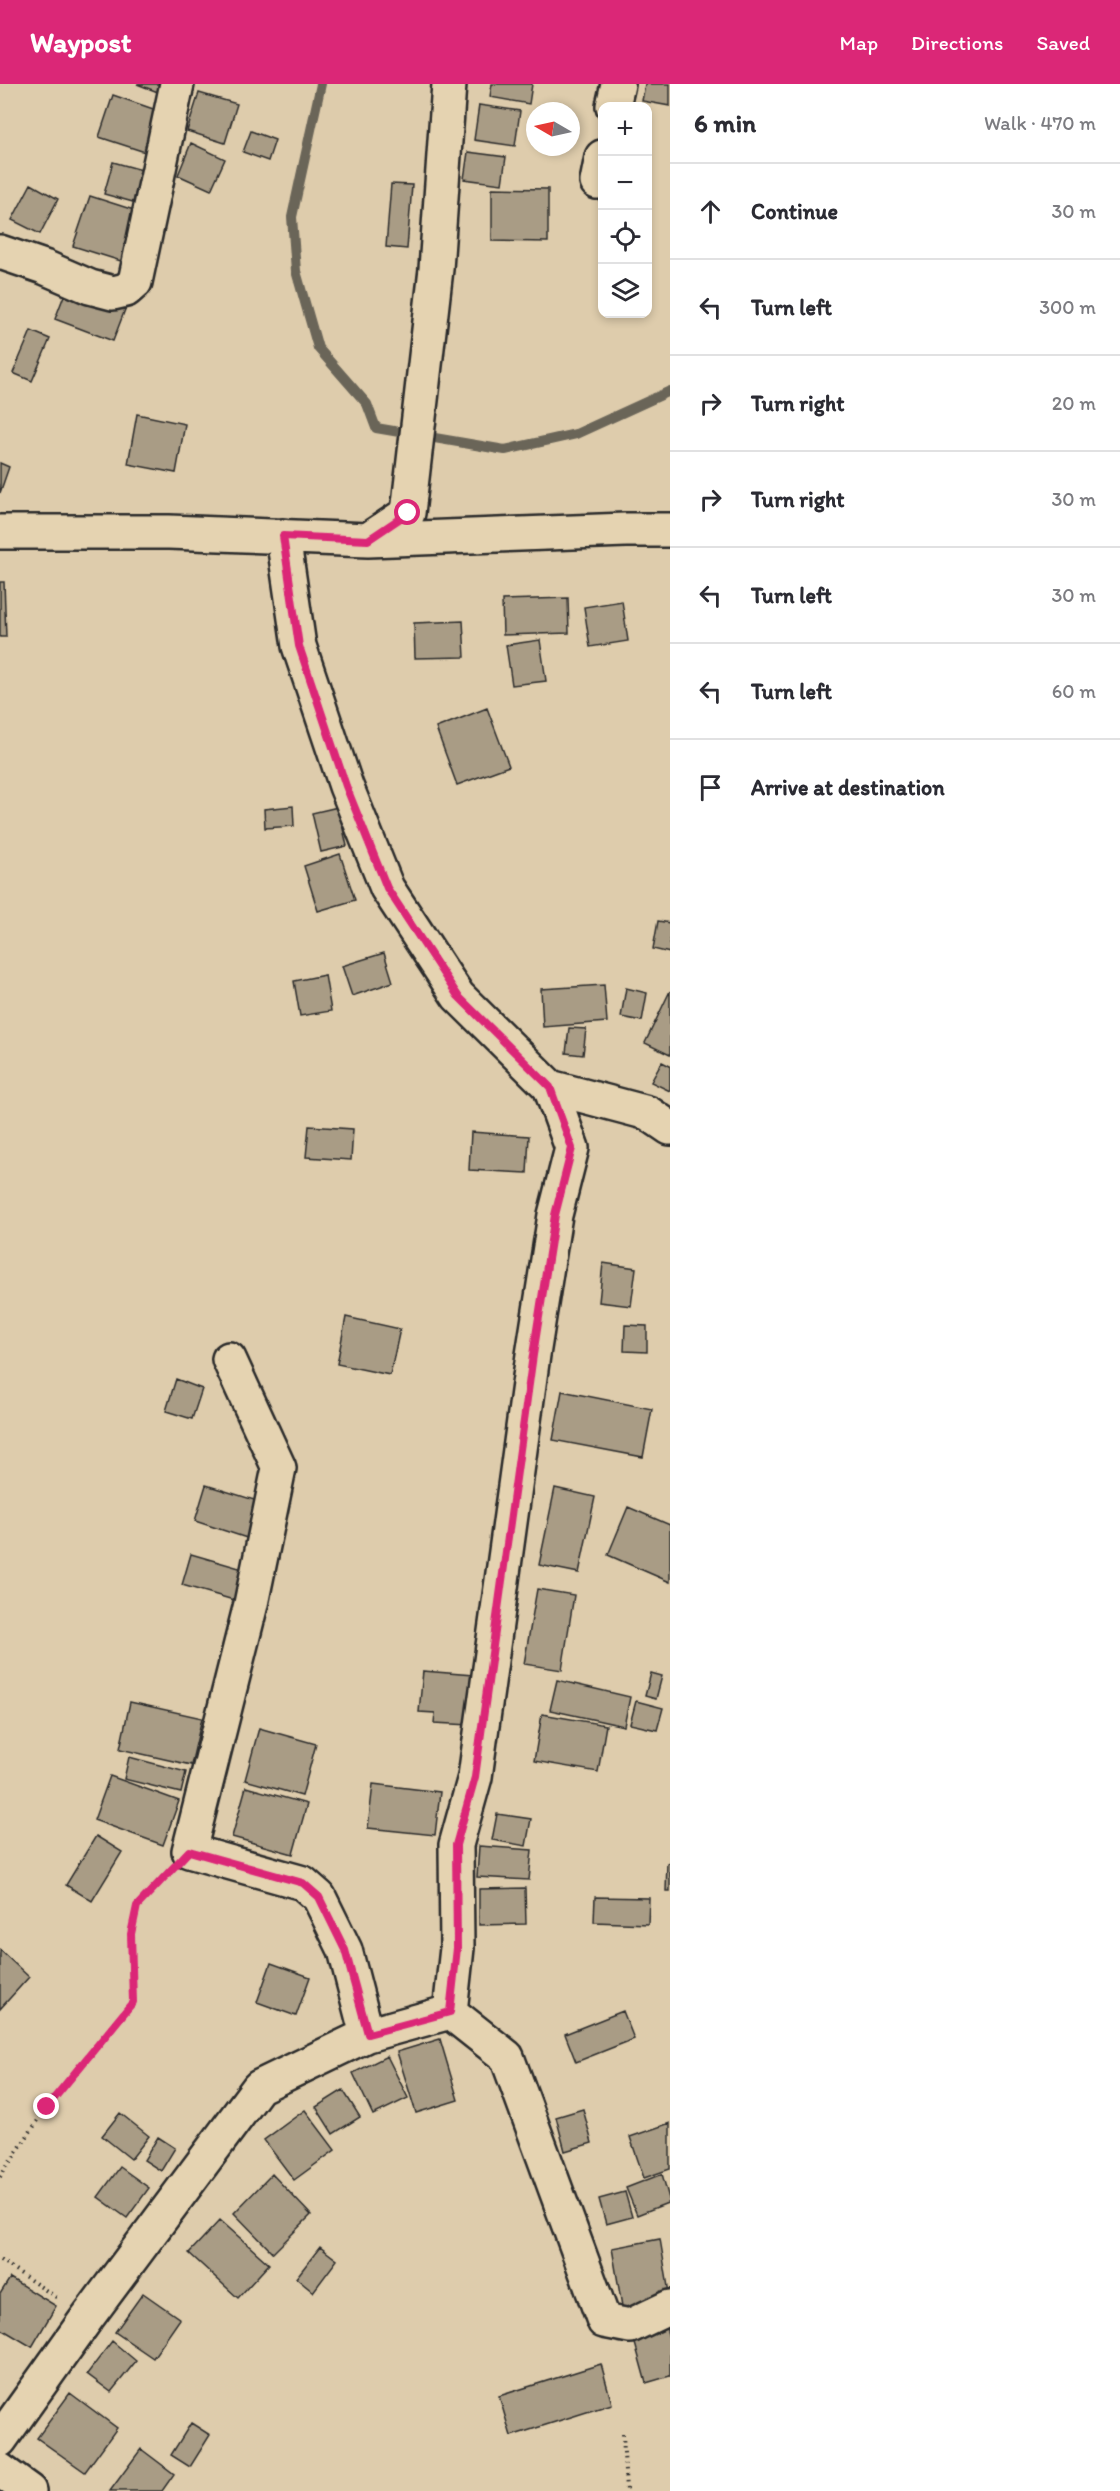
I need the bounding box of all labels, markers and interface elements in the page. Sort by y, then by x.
text: Waypost [30,25,132,59]
text: Map [840,30,878,55]
text: Directions [911,30,1003,55]
text: Saved [1036,30,1090,55]
north arrow [526,102,580,156]
map controls [598,102,652,318]
button: + [598,102,652,156]
text: 6 min [694,107,756,139]
text: Walk · 470 m [984,111,1096,135]
button: − [598,156,652,210]
icon: ahead [694,195,727,228]
text: Continue [751,198,838,225]
text: 30 m [1051,199,1096,223]
button: locate [598,210,652,264]
button: layers [598,264,652,318]
icon: left [694,291,727,324]
text: Turn left [751,294,832,321]
text: 300 m [1039,295,1096,319]
icon: right [694,387,727,420]
text: Turn right [751,390,845,417]
text: 20 m [1052,391,1096,415]
icon: right [694,483,727,516]
text: Turn right [751,486,845,513]
text: 30 m [1051,487,1096,511]
route start [394,499,420,525]
icon: left [694,579,727,612]
text: Turn left [751,582,832,609]
text: 30 m [1051,583,1096,607]
icon: left [694,675,727,708]
text: Turn left [751,678,832,705]
text: 60 m [1052,679,1096,703]
icon: arrive [694,771,727,804]
text: Arrive at destination [751,774,945,801]
route end [33,2093,59,2119]

